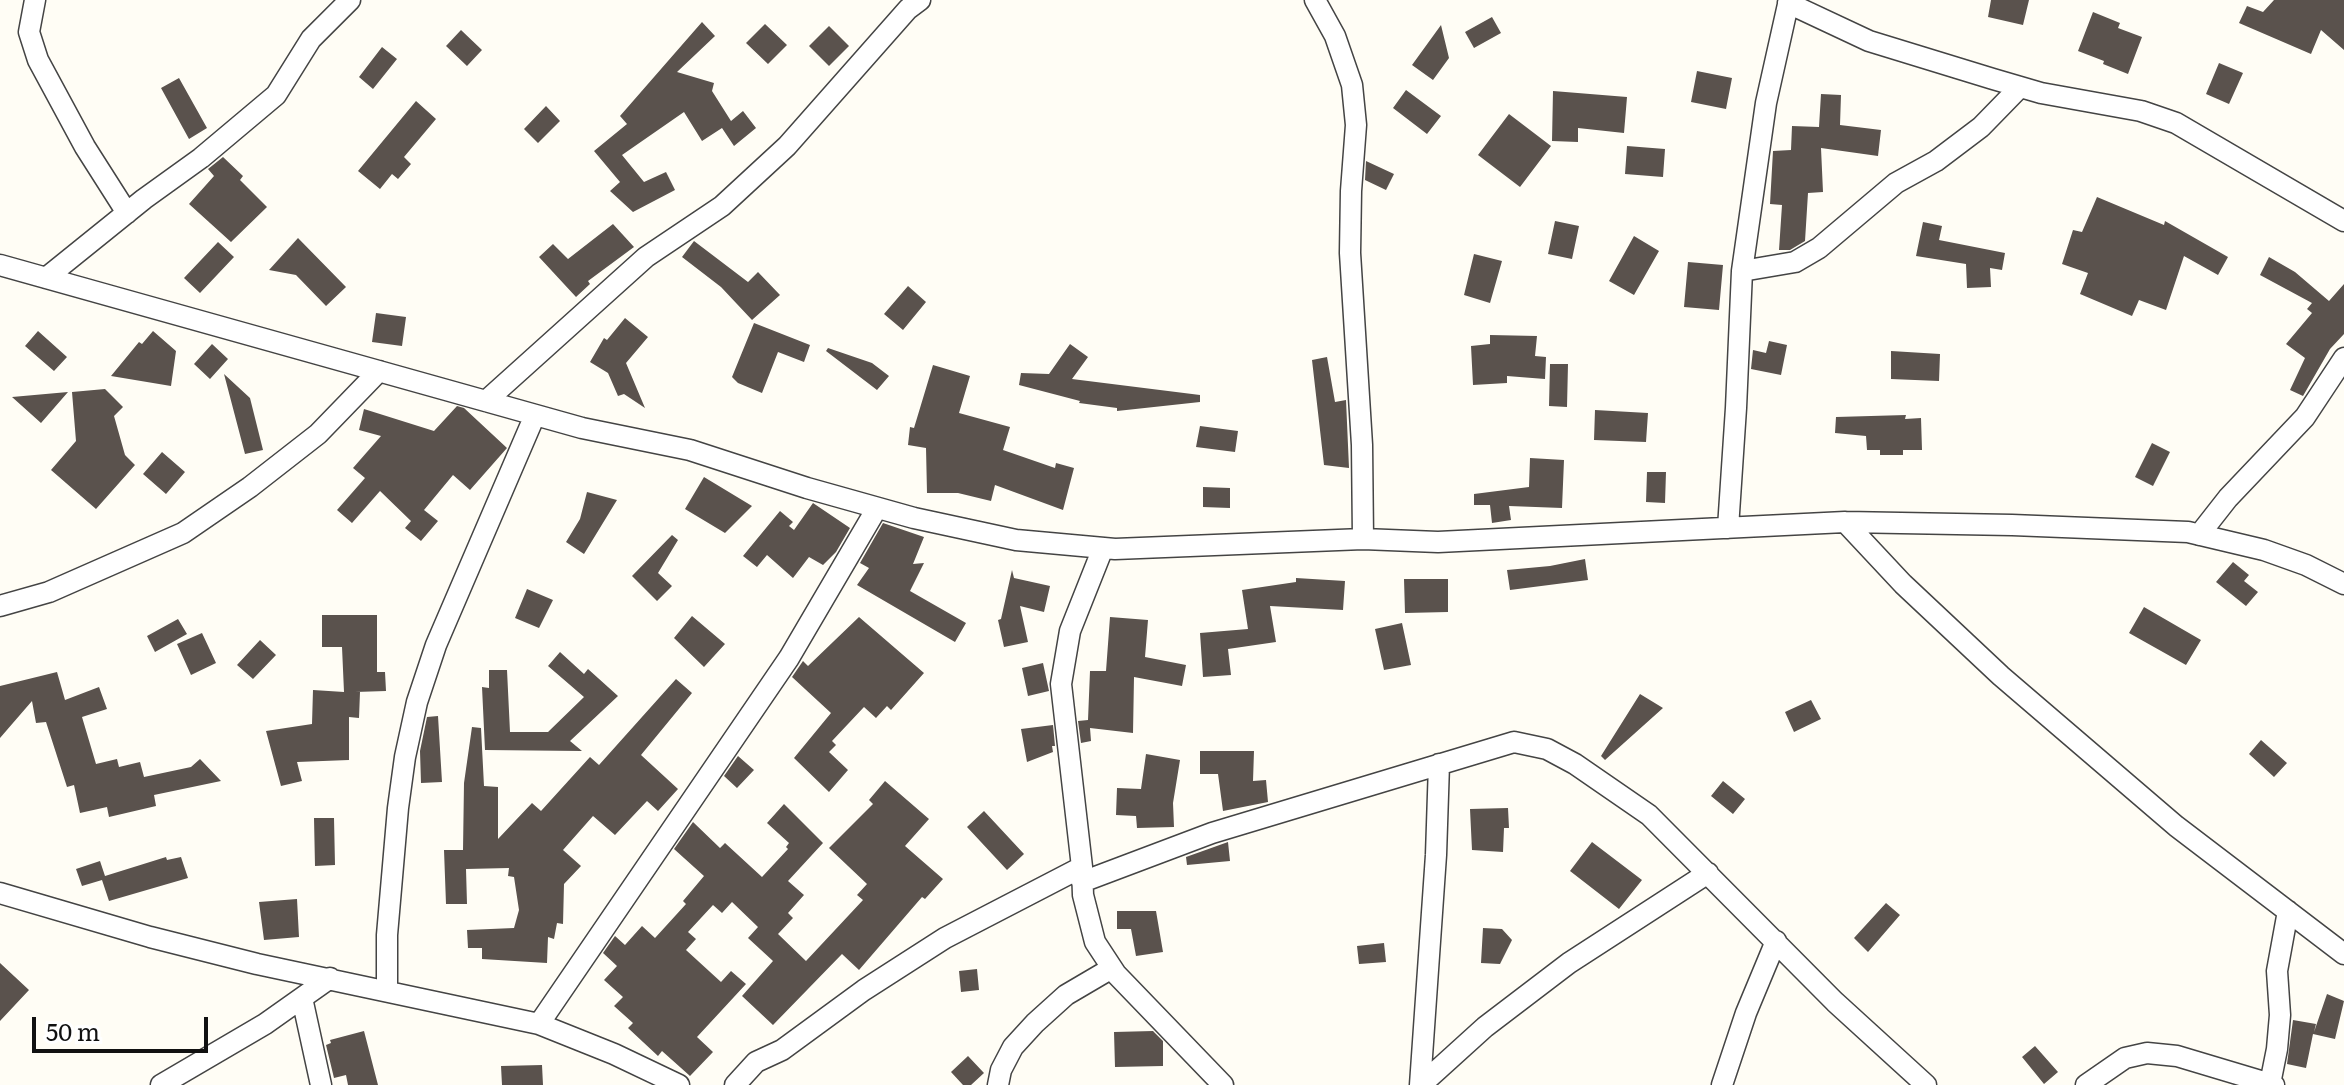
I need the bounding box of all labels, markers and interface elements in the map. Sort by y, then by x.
scale bar [36,1001,212,1051]
text: 50 m [46,1013,100,1048]

